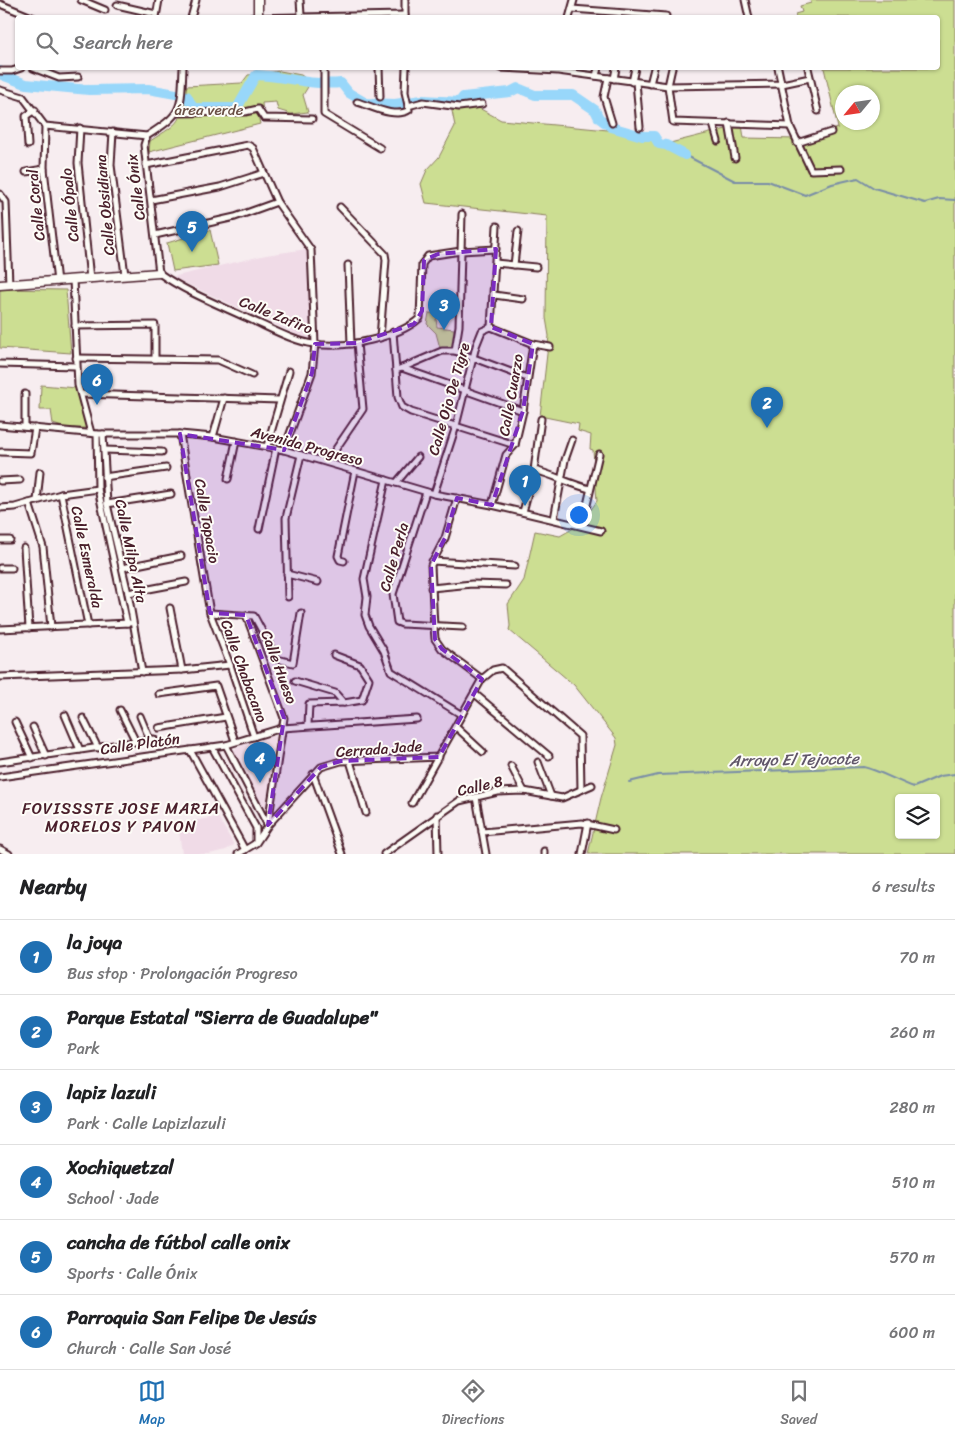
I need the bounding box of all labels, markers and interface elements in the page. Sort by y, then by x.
search box [15,15,940,70]
text: Search here [73,26,173,59]
icon: search [33,29,61,57]
north arrow [835,85,880,130]
park label: área verde [175,97,244,123]
street label: Calle Ónix [119,152,153,222]
street label: Calle Obsidiana [88,153,122,256]
street label: Calle Ópalo [53,166,87,243]
street label: Calle Coral [19,167,53,242]
pin: 5 [176,211,208,252]
street label: Calle Zafiro [235,288,317,342]
pin: 3 [428,289,460,330]
street label: Calle Ojo De Tigre [420,340,478,458]
street label: Calle Cuarzo [491,352,531,438]
pin: 6 [81,364,113,405]
pin: 2 [751,387,783,428]
street label: Avenida Progreso [247,418,366,474]
pin: 1 [509,465,541,506]
street label: Calle Topacio [187,477,227,566]
street label: Calle Milpa Alta [107,497,155,606]
your location [566,502,592,528]
street label: Calle Esmeralda [64,504,111,611]
street label: Calle Perla [372,519,416,595]
street label: Calle Chabacano [213,616,275,727]
street label: Calle Hueso [254,626,305,708]
street label: Calle Platón [99,726,181,762]
street label: Cerrada Jade [335,733,423,765]
pin: 4 [244,742,276,783]
water label: Arroyo El Tejocote [728,744,861,775]
street label: Calle 8 [455,768,505,804]
district label: FOVISSSTE JOSE MARIA MORELOS Y PAVON [22,794,220,841]
map controls [895,794,940,839]
button: layers [895,794,940,839]
text: Nearby [20,868,86,906]
text: 6 results [872,872,935,901]
text: la joya [67,926,122,959]
text: 1 [33,943,39,972]
text: 70 m [899,943,935,972]
text: Bus stop · Prolongación Progreso [67,959,298,988]
text: Parque Estatal "Sierra de Guadalupe" [67,1001,377,1034]
text: 2 [31,1018,41,1047]
text: 260 m [890,1018,935,1047]
text: Park [67,1034,100,1063]
text: lapiz lazuli [67,1076,156,1109]
text: 3 [32,1093,40,1122]
text: 280 m [890,1093,935,1122]
text: Park · Calle Lapizlazuli [67,1109,226,1138]
text: Xochiquetzal [67,1151,174,1184]
text: 4 [31,1168,41,1197]
text: 510 m [892,1168,935,1197]
text: School · Jade [67,1184,159,1213]
text: cancha de fútbol calle onix [67,1226,290,1259]
text: 5 [31,1243,41,1272]
text: 570 m [890,1243,935,1272]
text: Sports · Calle Ónix [67,1259,198,1288]
text: Parroquia San Felipe De Jesús [67,1301,316,1334]
text: 6 [31,1318,41,1347]
text: 600 m [889,1318,935,1347]
text: Church · Calle San José [67,1334,231,1363]
tab: Map [138,1377,166,1432]
tab: Directions [442,1377,504,1432]
tab: Saved [780,1377,817,1432]

